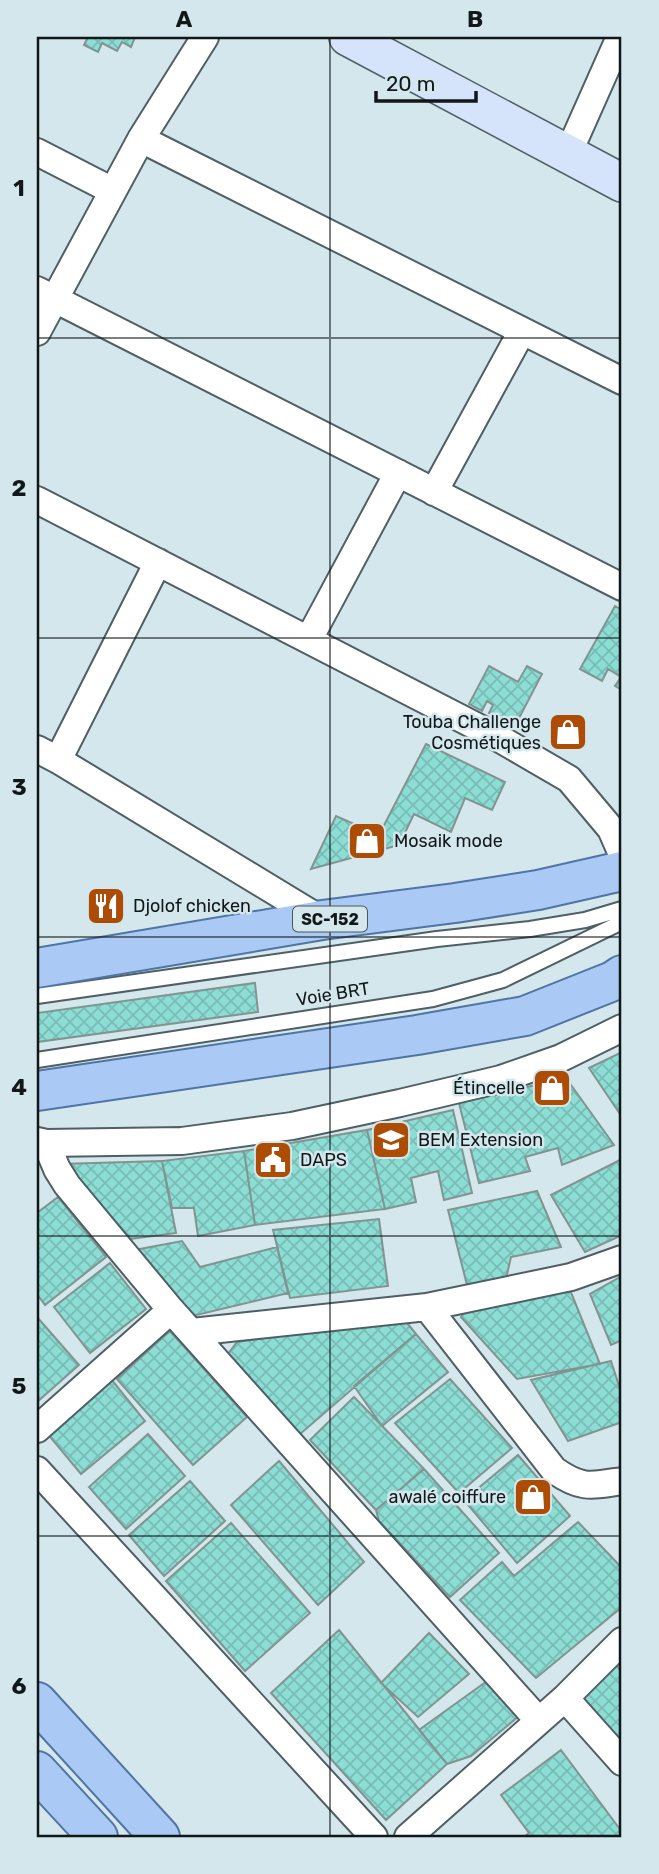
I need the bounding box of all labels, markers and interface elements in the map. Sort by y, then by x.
text: A [176,5,193,33]
text: B [467,5,483,33]
scale bar [376,60,475,104]
text: 20 m [386,71,435,96]
text: 1 [13,174,25,202]
text: 2 [12,474,26,502]
place label: Touba Challenge Cosmétiques [403,711,541,754]
shop icon: Touba Challenge Cosmétiques [547,711,589,753]
text: 3 [11,773,27,801]
shop icon: Mosaik mode [346,820,388,862]
place label: Mosaik mode [394,830,503,852]
restaurant icon: Djolof chicken [85,885,127,927]
place label: Djolof chicken [133,895,251,917]
road number: SC-152 [293,906,367,931]
street label: Voie BRT [295,977,371,1011]
shop icon: Étincelle [531,1067,573,1109]
text: 4 [11,1073,27,1101]
place label: Étincelle [453,1077,525,1099]
school or university icon: BEM Extension [370,1119,412,1161]
place label: BEM Extension [418,1129,543,1151]
public building icon: DAPS [252,1139,294,1181]
place label: DAPS [300,1149,347,1171]
text: 5 [12,1372,27,1400]
shop icon: awalé coiffure [512,1476,554,1518]
place label: awalé coiffure [388,1486,506,1508]
text: 6 [12,1672,27,1700]

